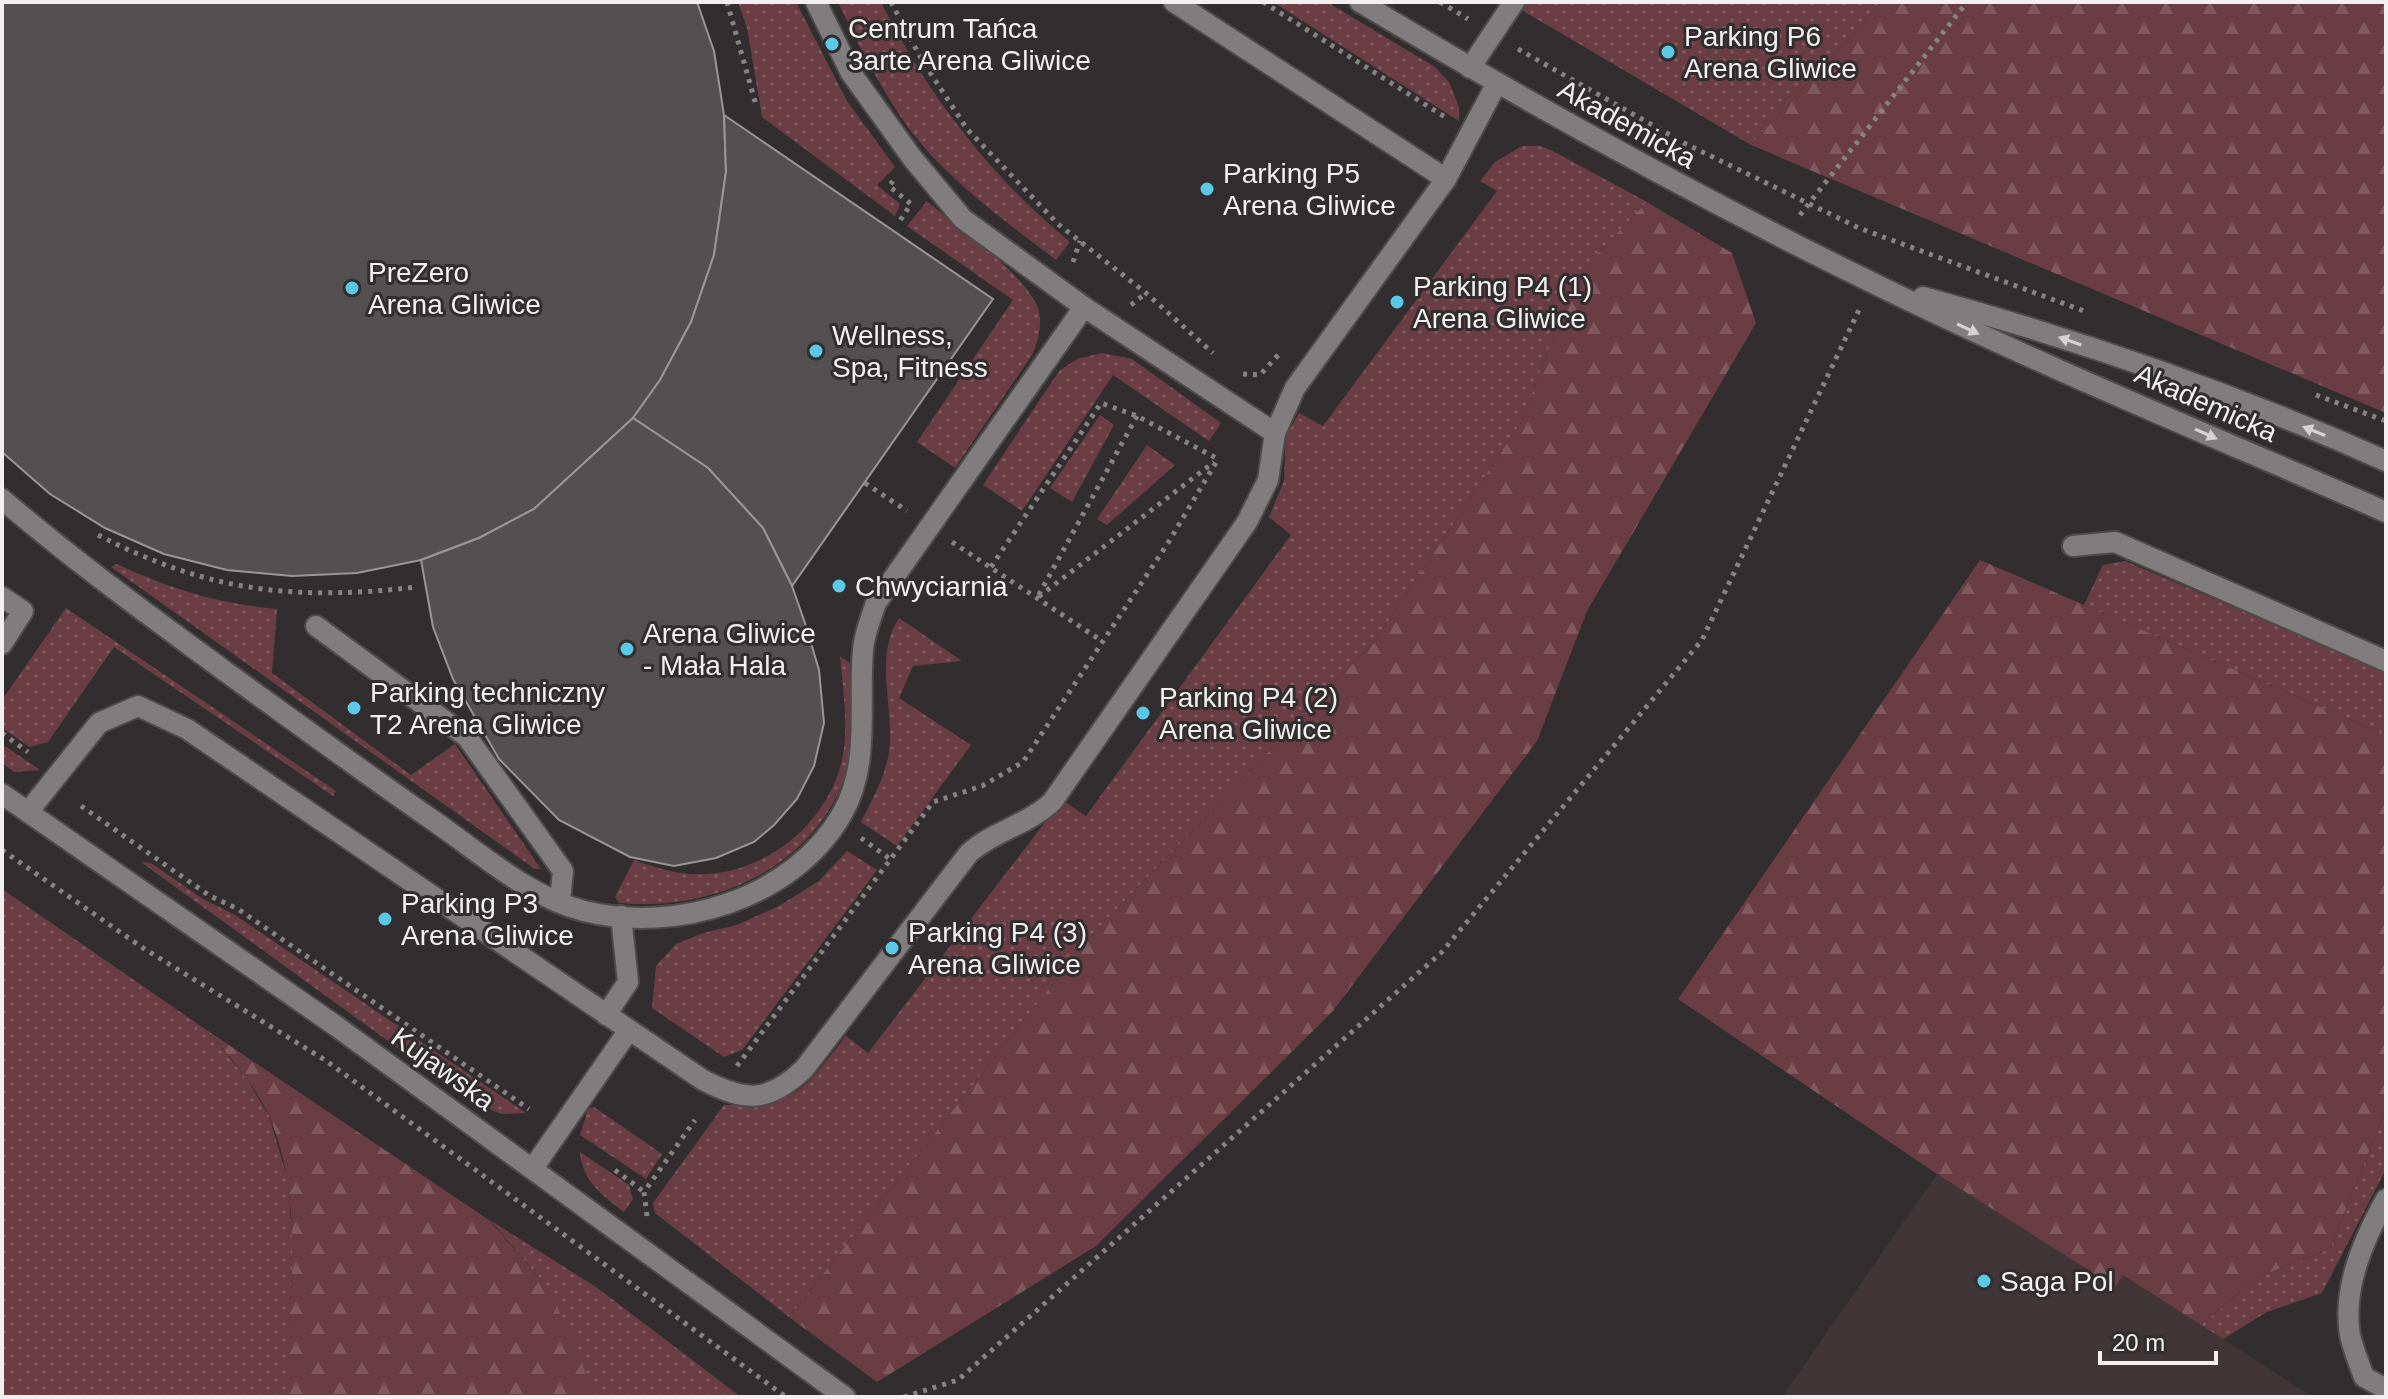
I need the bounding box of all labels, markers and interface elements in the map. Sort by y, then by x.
place label: Centrum Tańca 3arte Arena Gliwice [848,13,1091,76]
place label: Parking P6 Arena Gliwice [1684,21,1857,84]
marker: Centrum Tańca 3arte Arena Gliwice [823,35,841,53]
marker: Parking P6 Arena Gliwice [1659,43,1677,61]
street label: Akademicka [1553,73,1702,175]
place label: Parking P5 Arena Gliwice [1223,158,1396,221]
marker: Parking P5 Arena Gliwice [1198,180,1216,198]
place label: PreZero Arena Gliwice [368,257,541,320]
place label: Parking P4 (1) Arena Gliwice [1413,271,1592,334]
marker: PreZero Arena Gliwice [343,279,361,297]
marker: Parking P4 (1) Arena Gliwice [1388,293,1406,311]
place label: Wellness, Spa, Fitness [832,320,988,383]
one-way arrow [1956,322,1980,335]
one-way arrow [2058,335,2082,347]
marker: Wellness, Spa, Fitness [807,342,825,360]
street label: Akademicka [2130,358,2282,448]
one-way arrow [2302,424,2326,437]
one-way arrow [2194,427,2218,440]
place label: Chwyciarnia [855,571,1008,602]
marker: Chwyciarnia [830,577,848,595]
place label: Arena Gliwice - Mała Hala [643,618,816,681]
marker: Arena Gliwice - Mała Hala [618,640,636,658]
place label: Parking techniczny T2 Arena Gliwice [370,677,605,740]
place label: Parking P4 (2) Arena Gliwice [1159,682,1338,745]
marker: Parking techniczny T2 Arena Gliwice [345,699,363,717]
marker: Parking P4 (2) Arena Gliwice [1134,704,1152,722]
place label: Parking P3 Arena Gliwice [401,888,574,951]
marker: Parking P3 Arena Gliwice [376,910,394,928]
place label: Parking P4 (3) Arena Gliwice [908,917,1087,980]
marker: Parking P4 (3) Arena Gliwice [883,939,901,957]
street label: Kujawska [385,1021,501,1117]
place label: Saga Pol [2000,1266,2114,1297]
marker: Saga Pol [1975,1272,1993,1290]
scale bar [2100,1315,2216,1365]
text: 20 m [2112,1329,2165,1356]

